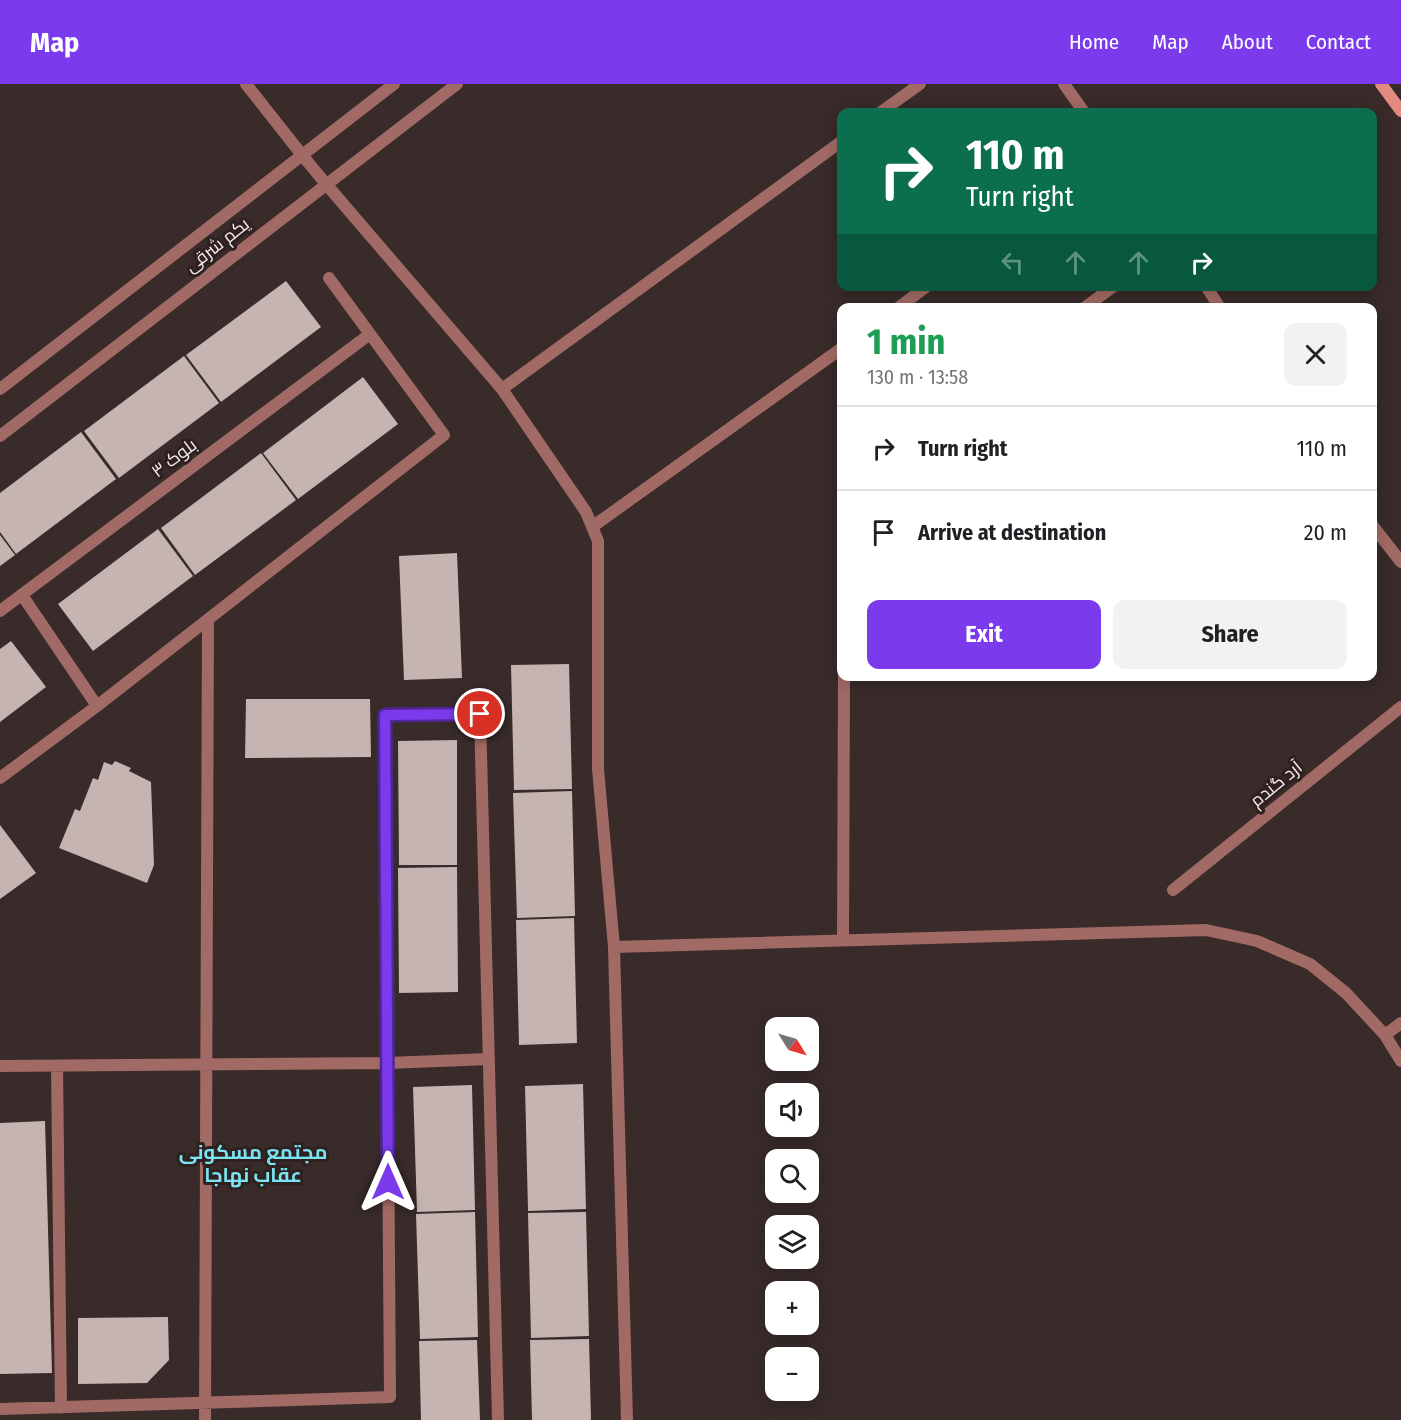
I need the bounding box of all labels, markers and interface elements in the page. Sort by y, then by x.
text: Map [30,26,79,59]
text: Home [1069,29,1119,55]
text: Map [1152,29,1189,55]
text: About [1222,29,1273,55]
text: Contact [1306,29,1371,55]
text: 110 m [966,130,1065,180]
icon: right [867,132,945,210]
text: Turn right [966,181,1074,213]
street label: یکم شرقی [180,213,254,278]
icon: left [996,246,1029,279]
icon: ahead [1059,246,1092,279]
icon: ahead [1122,246,1155,279]
icon: right [1185,246,1218,279]
text: 1 min [867,320,945,364]
button: close [1284,323,1347,386]
text: 130 m · 13:58 [867,365,968,389]
icon: right [867,432,900,465]
street label: بلوک ۳ [147,434,201,482]
text: Turn right [918,435,1007,462]
text: 110 m [1297,435,1347,462]
icon: arrive [867,516,900,549]
text: Arrive at destination [918,519,1106,546]
text: 20 m [1304,519,1347,546]
button: Exit [867,600,1101,669]
button: Share [1113,600,1347,669]
pin [454,688,505,739]
icon: arrive [463,697,496,730]
street label: آرد گندم [1245,756,1307,812]
north arrow [765,1017,819,1071]
map controls [765,1017,819,1401]
button: sound [765,1083,819,1137]
district label: مجتمع مسکونی عقاب نهاجا [179,1140,327,1188]
button: search [765,1149,819,1203]
position arrow [356,1150,420,1214]
button: layers [765,1215,819,1269]
button: + [765,1281,819,1335]
button: − [765,1347,819,1401]

